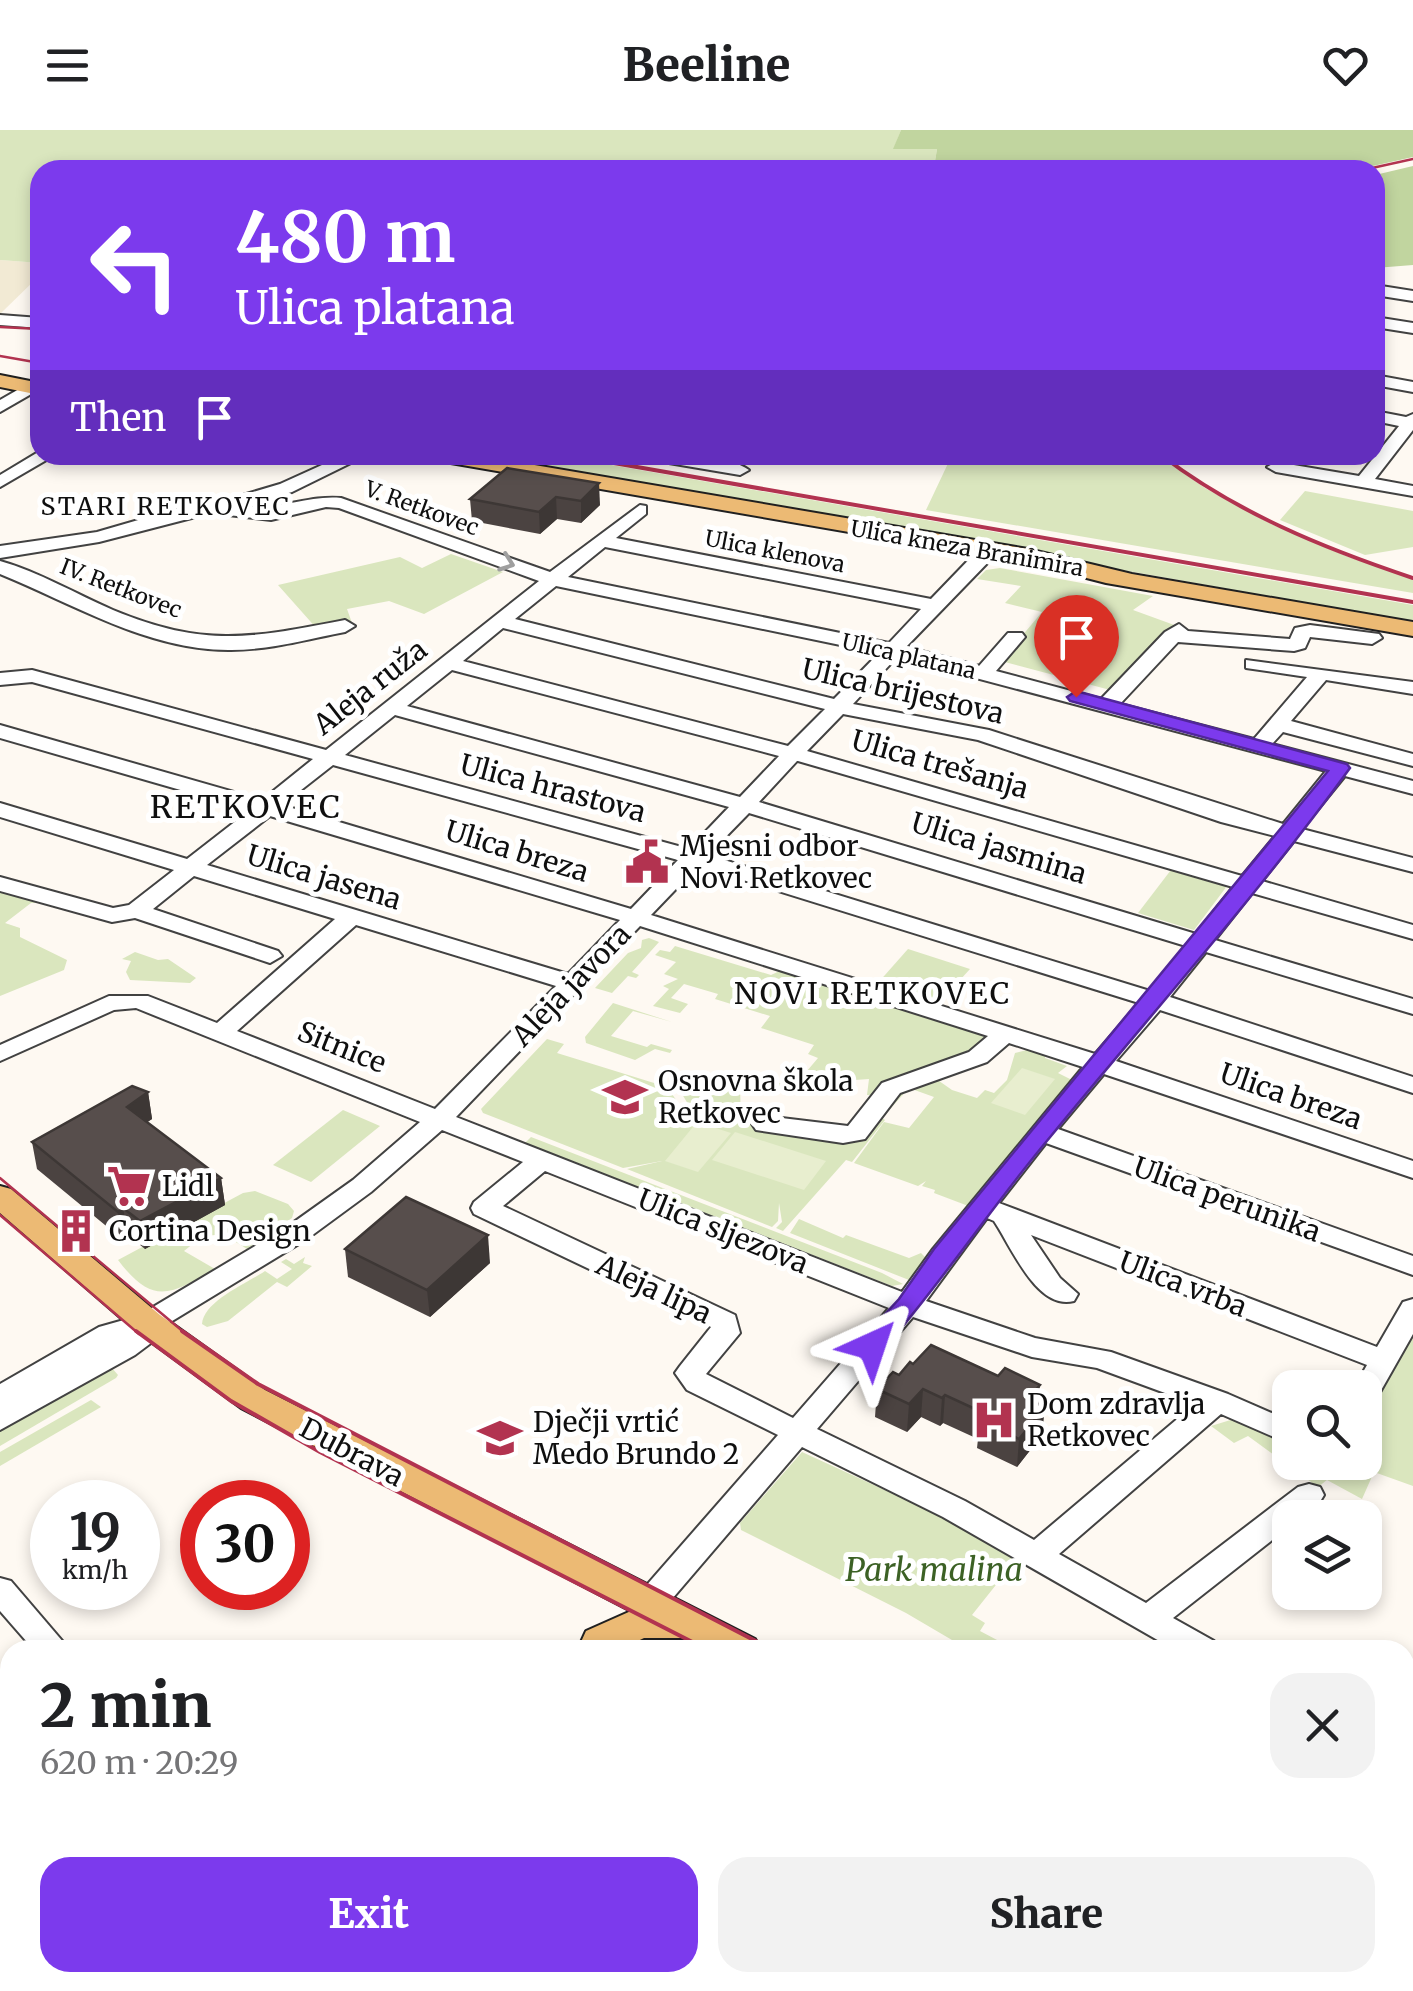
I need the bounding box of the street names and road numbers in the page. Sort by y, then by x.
street label: V. Retkovec [360,474,483,542]
street label: Ulica kneza Branimira [848,514,1086,582]
street label: Ulica klenova [703,524,847,578]
street label: IV. Retkovec [56,552,186,624]
street label: Ulica platana [839,627,979,685]
street label: Aleja ruža [305,631,434,743]
street label: Ulica brijestova [799,650,1007,732]
street label: Ulica trešanja [847,722,1033,806]
street label: Ulica hrastova [456,746,650,830]
street label: Ulica jasmina [907,804,1091,892]
street label: Ulica breza [441,812,593,890]
street label: Ulica jasena [242,836,406,918]
street label: Aleja javora [503,916,638,1054]
street label: Sitnice [293,1013,391,1081]
street label: Ulica breza [1215,1055,1367,1137]
street label: Ulica perunika [1128,1148,1326,1250]
street label: Ulica sljezova [632,1180,814,1282]
street label: Ulica vrba [1114,1243,1252,1325]
street label: Aleja lipa [590,1246,717,1331]
street label: Dubrava [294,1410,410,1494]

